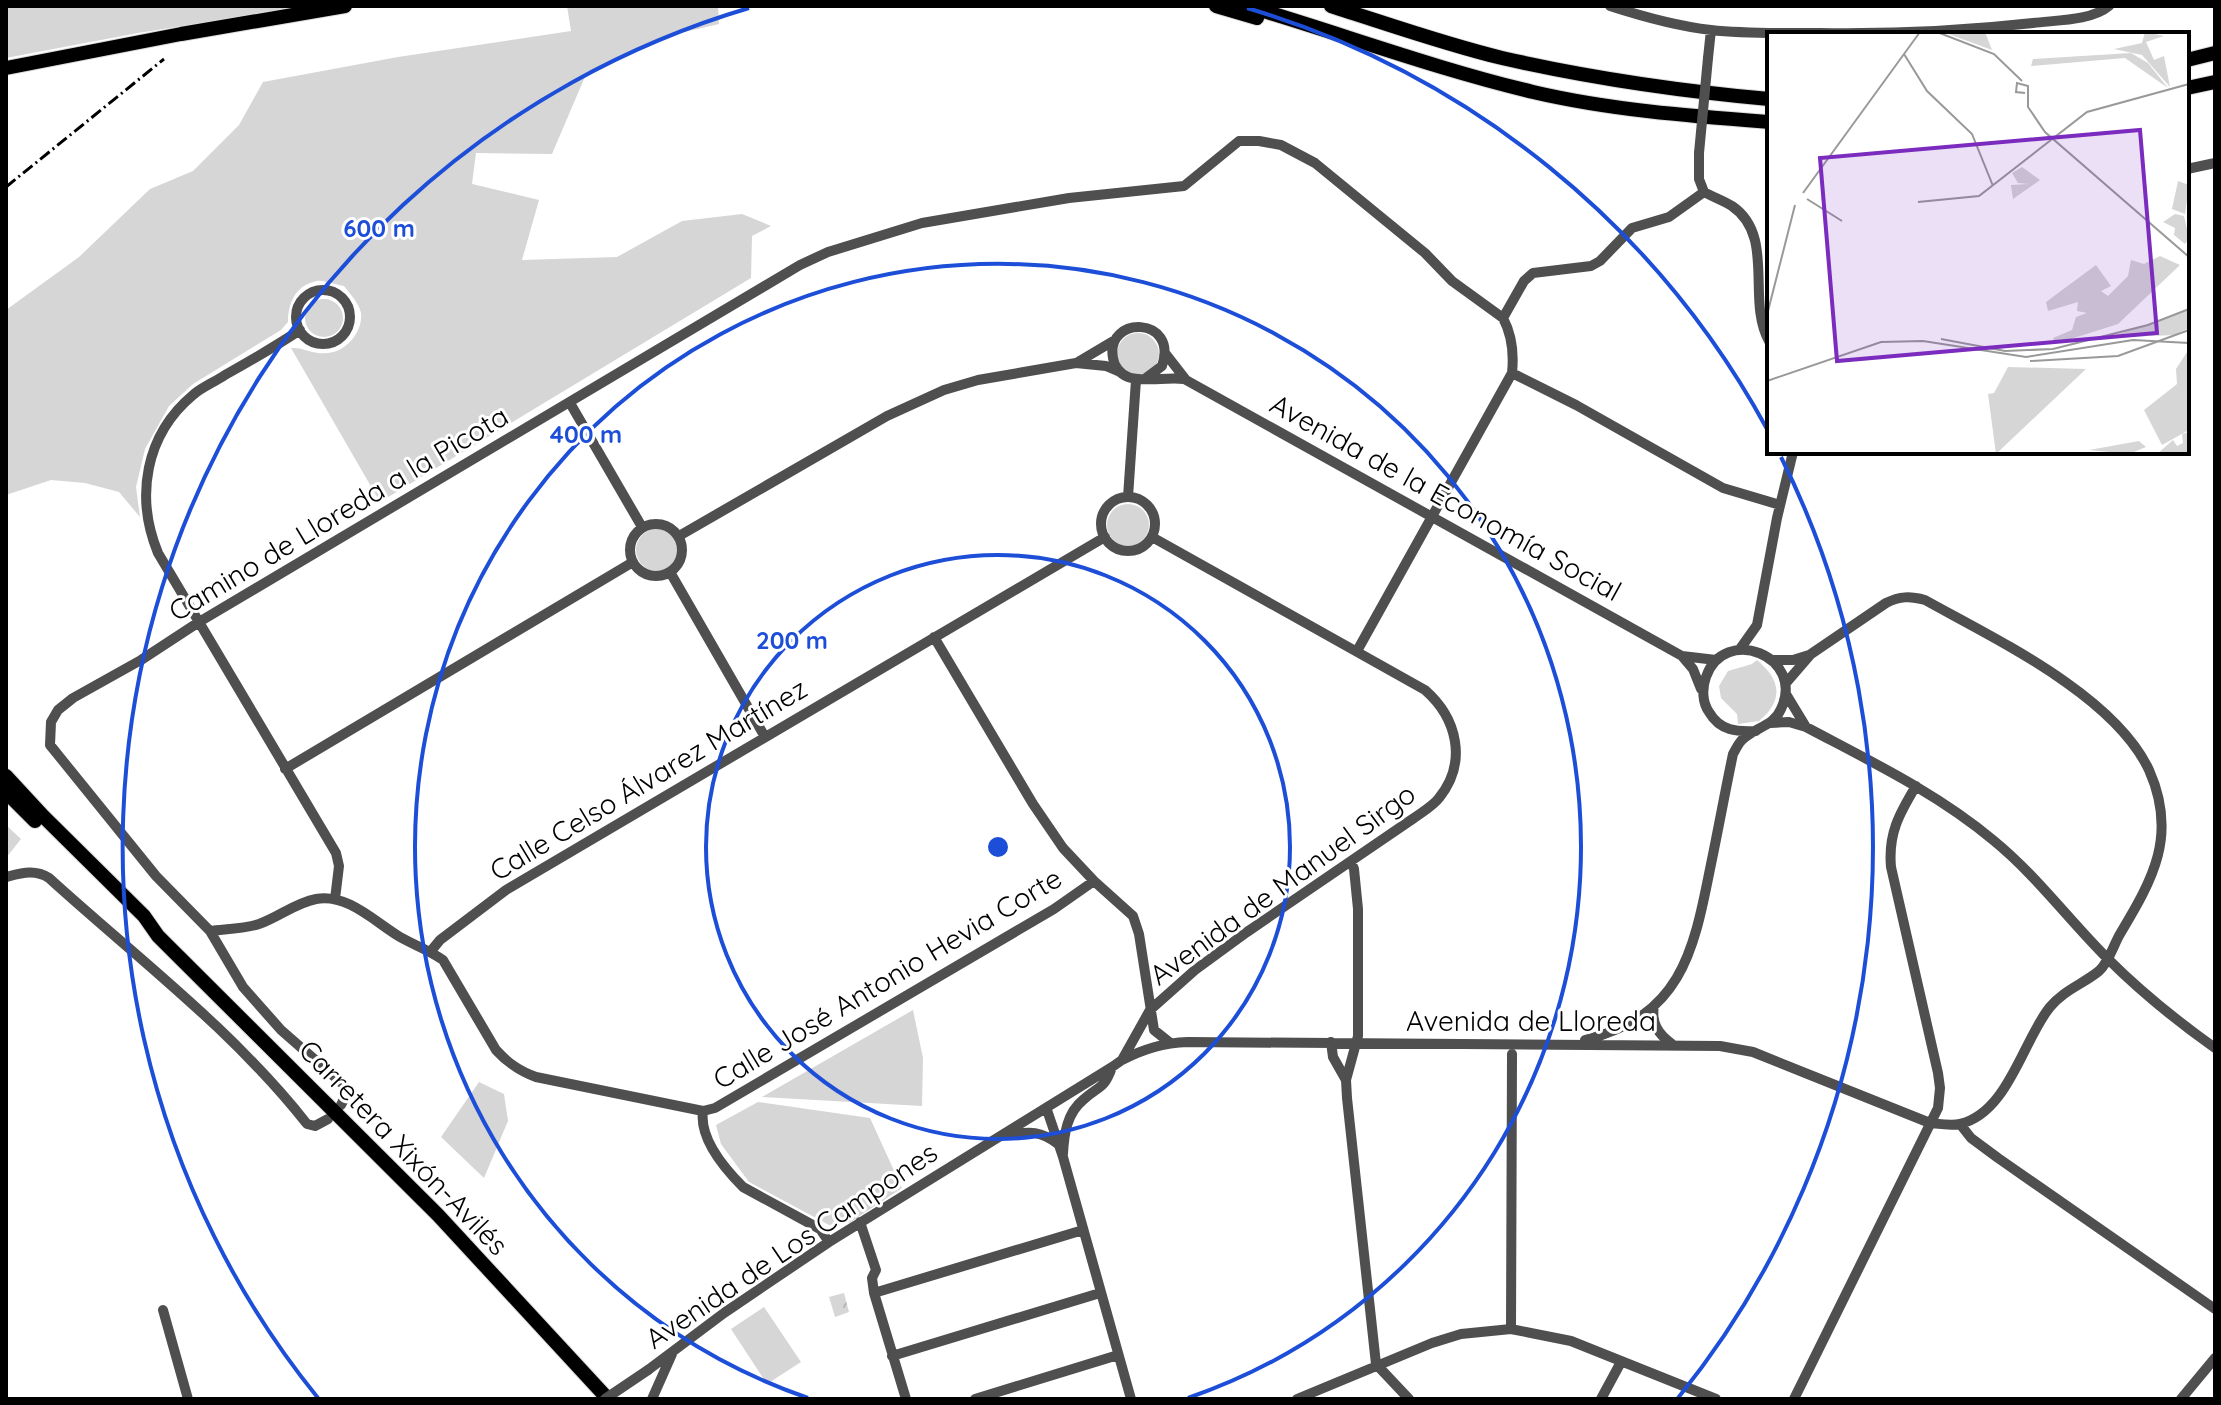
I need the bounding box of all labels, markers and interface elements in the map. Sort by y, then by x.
inset map [1767,32,2189,454]
text: 600 m [343,213,415,243]
street label: Avenida de la Economía Social [1264,386,1628,608]
street label: Camino de Lloreda a la Picota [162,398,514,628]
text: 400 m [550,419,622,449]
text: 200 m [756,625,828,655]
street label: Calle Celso Álvarez Martínez [483,670,813,888]
street label: Avenida de Manuel Sirgo [1142,776,1422,992]
centre of rings [984,833,1012,861]
street label: Calle José Antonio Hevia Corte [706,860,1068,1096]
street label: Avenida de Lloreda [1406,1003,1656,1038]
street label: Carretera Xixón-Avilés [292,1032,516,1262]
street label: Avenida de Los Campones [638,1134,944,1356]

